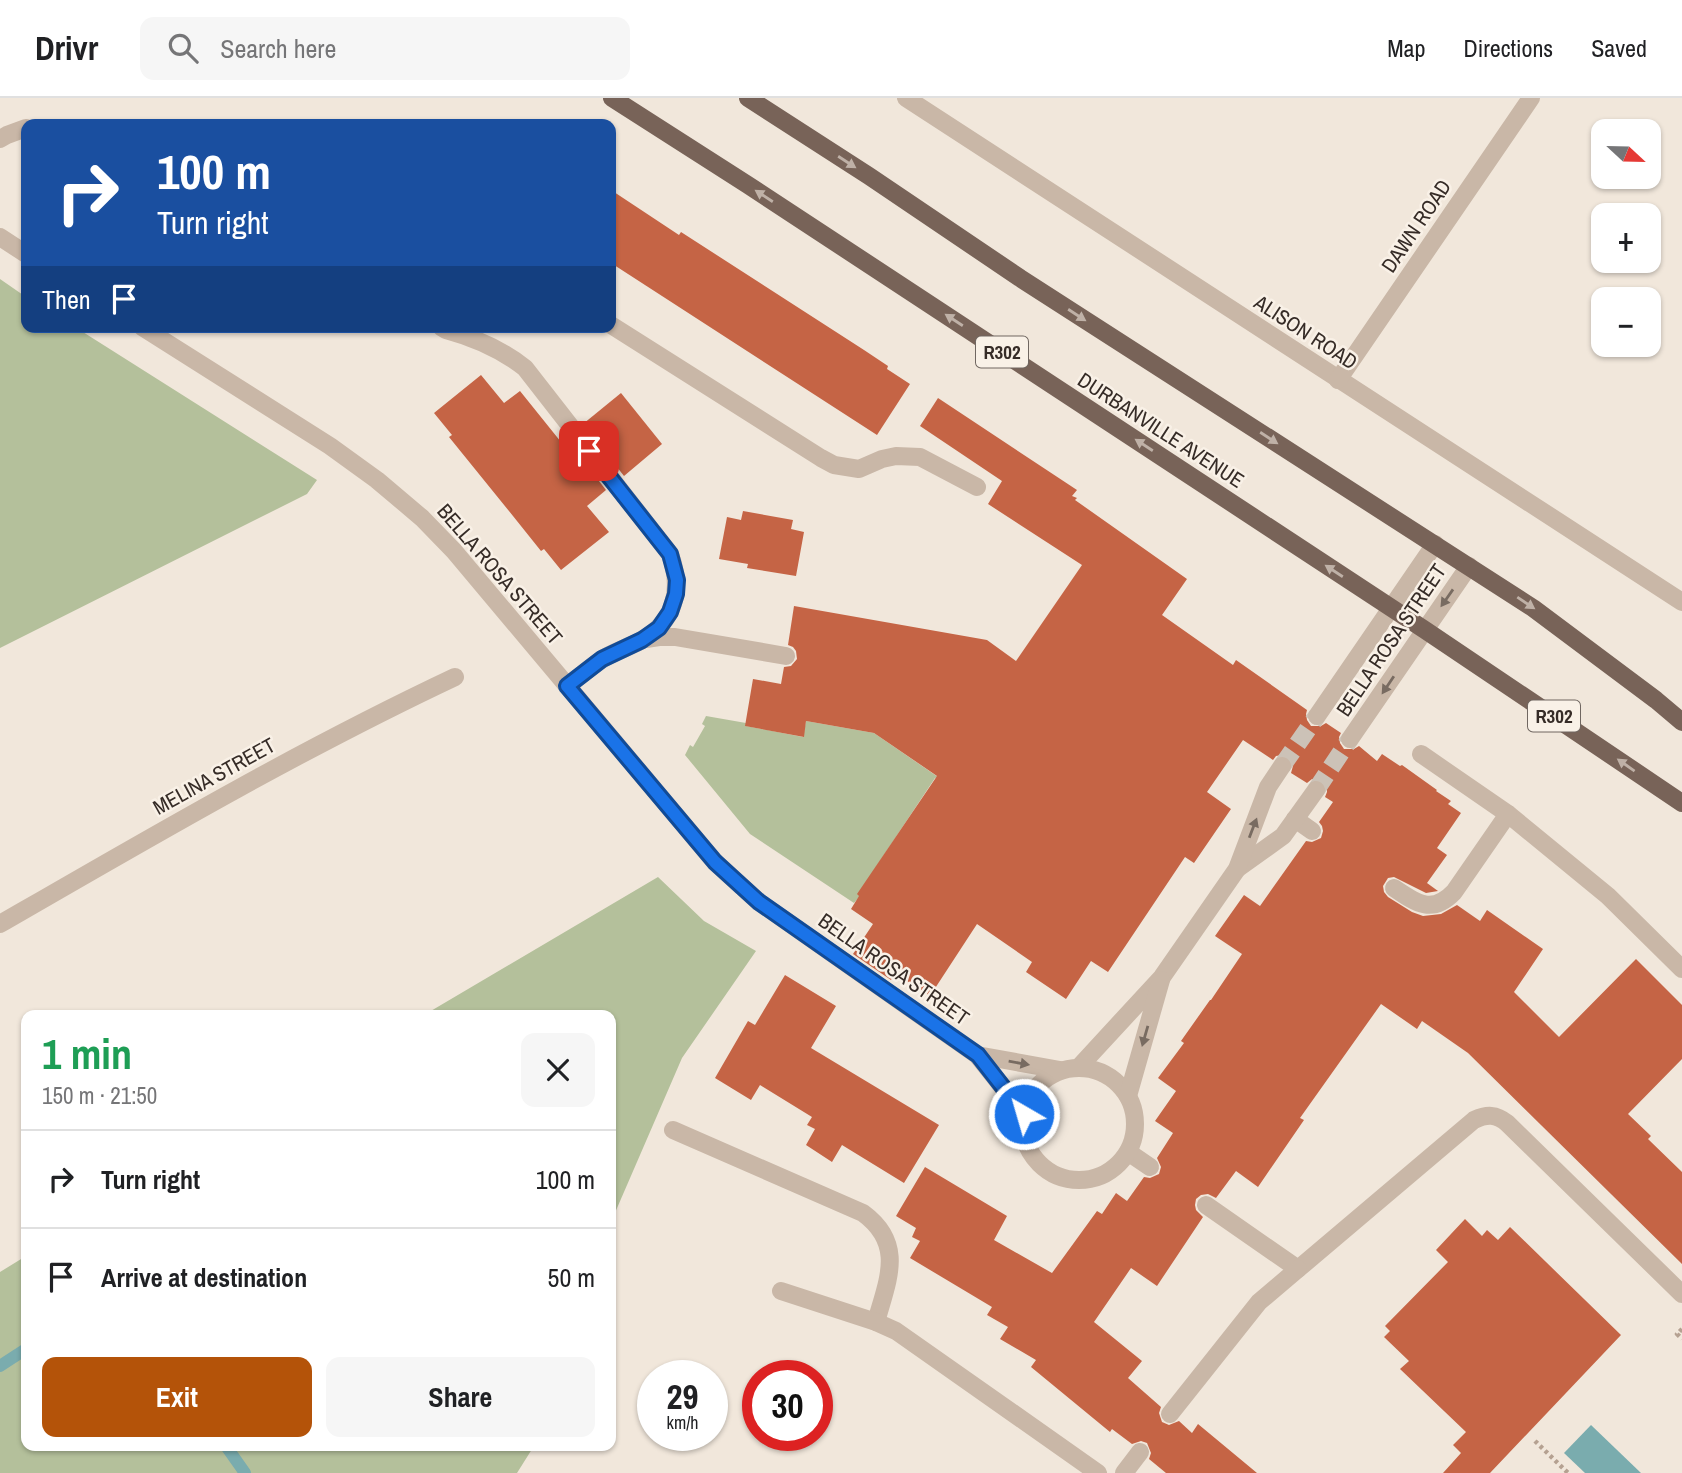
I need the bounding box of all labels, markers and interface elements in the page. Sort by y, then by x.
search box [140,17,630,80]
text: Drivr [35,26,98,70]
icon: search [164,29,202,67]
text: Search here [220,31,336,66]
text: Map [1387,32,1425,64]
text: Directions [1463,32,1553,64]
text: Saved [1591,32,1647,64]
north arrow [1591,119,1661,189]
map controls [1591,119,1661,357]
text: 100 m [157,138,271,204]
icon: right [42,147,133,238]
one-way arrow [837,155,857,168]
street label: DAWN ROAD [1374,174,1458,278]
one-way arrow [754,189,773,202]
text: Turn right [157,201,269,244]
button: + [1591,203,1661,273]
icon: arrive [105,280,143,318]
text: Then [42,282,91,317]
street label: ALISON ROAD [1248,287,1363,376]
button: − [1591,287,1661,357]
one-way arrow [1067,308,1087,321]
one-way arrow [944,314,964,327]
road number: R302 [976,336,1028,368]
street label: DURBANVILLE AVENUE [1072,365,1250,495]
pin [559,421,619,481]
one-way arrow [1259,431,1278,444]
icon: arrive [570,432,608,470]
one-way arrow [1134,439,1154,452]
street label: BELLA ROSA STREET [431,497,570,651]
street label: BELLA ROSA STREET [1329,558,1453,722]
one-way arrow [1324,564,1344,577]
one-way arrow [1440,589,1454,607]
one-way arrow [1516,597,1536,610]
one-way arrow [1381,676,1395,694]
road number: R302 [1528,701,1580,732]
street label: MELINA STREET [148,730,281,822]
one-way arrow [1617,758,1635,772]
one-way arrow [1247,817,1258,838]
street label: BELLA ROSA STREET [813,906,976,1032]
text: 1 min [42,1026,132,1082]
one-way arrow [1139,1026,1150,1048]
button: close [521,1033,595,1107]
one-way arrow [1008,1058,1030,1069]
position arrow [987,1077,1061,1151]
text: 150 m · 21:50 [42,1080,157,1111]
icon: right [42,1160,80,1198]
text: Turn right [101,1162,200,1197]
text: 100 m [536,1162,595,1197]
icon: arrive [42,1258,80,1296]
text: Arrive at destination [101,1260,307,1295]
text: 50 m [548,1260,595,1295]
button: Exit [42,1357,312,1437]
button: Share [326,1357,595,1437]
speed limit sign: 30 [742,1360,833,1451]
text: 29 [667,1373,698,1420]
text: km/h [667,1410,699,1435]

